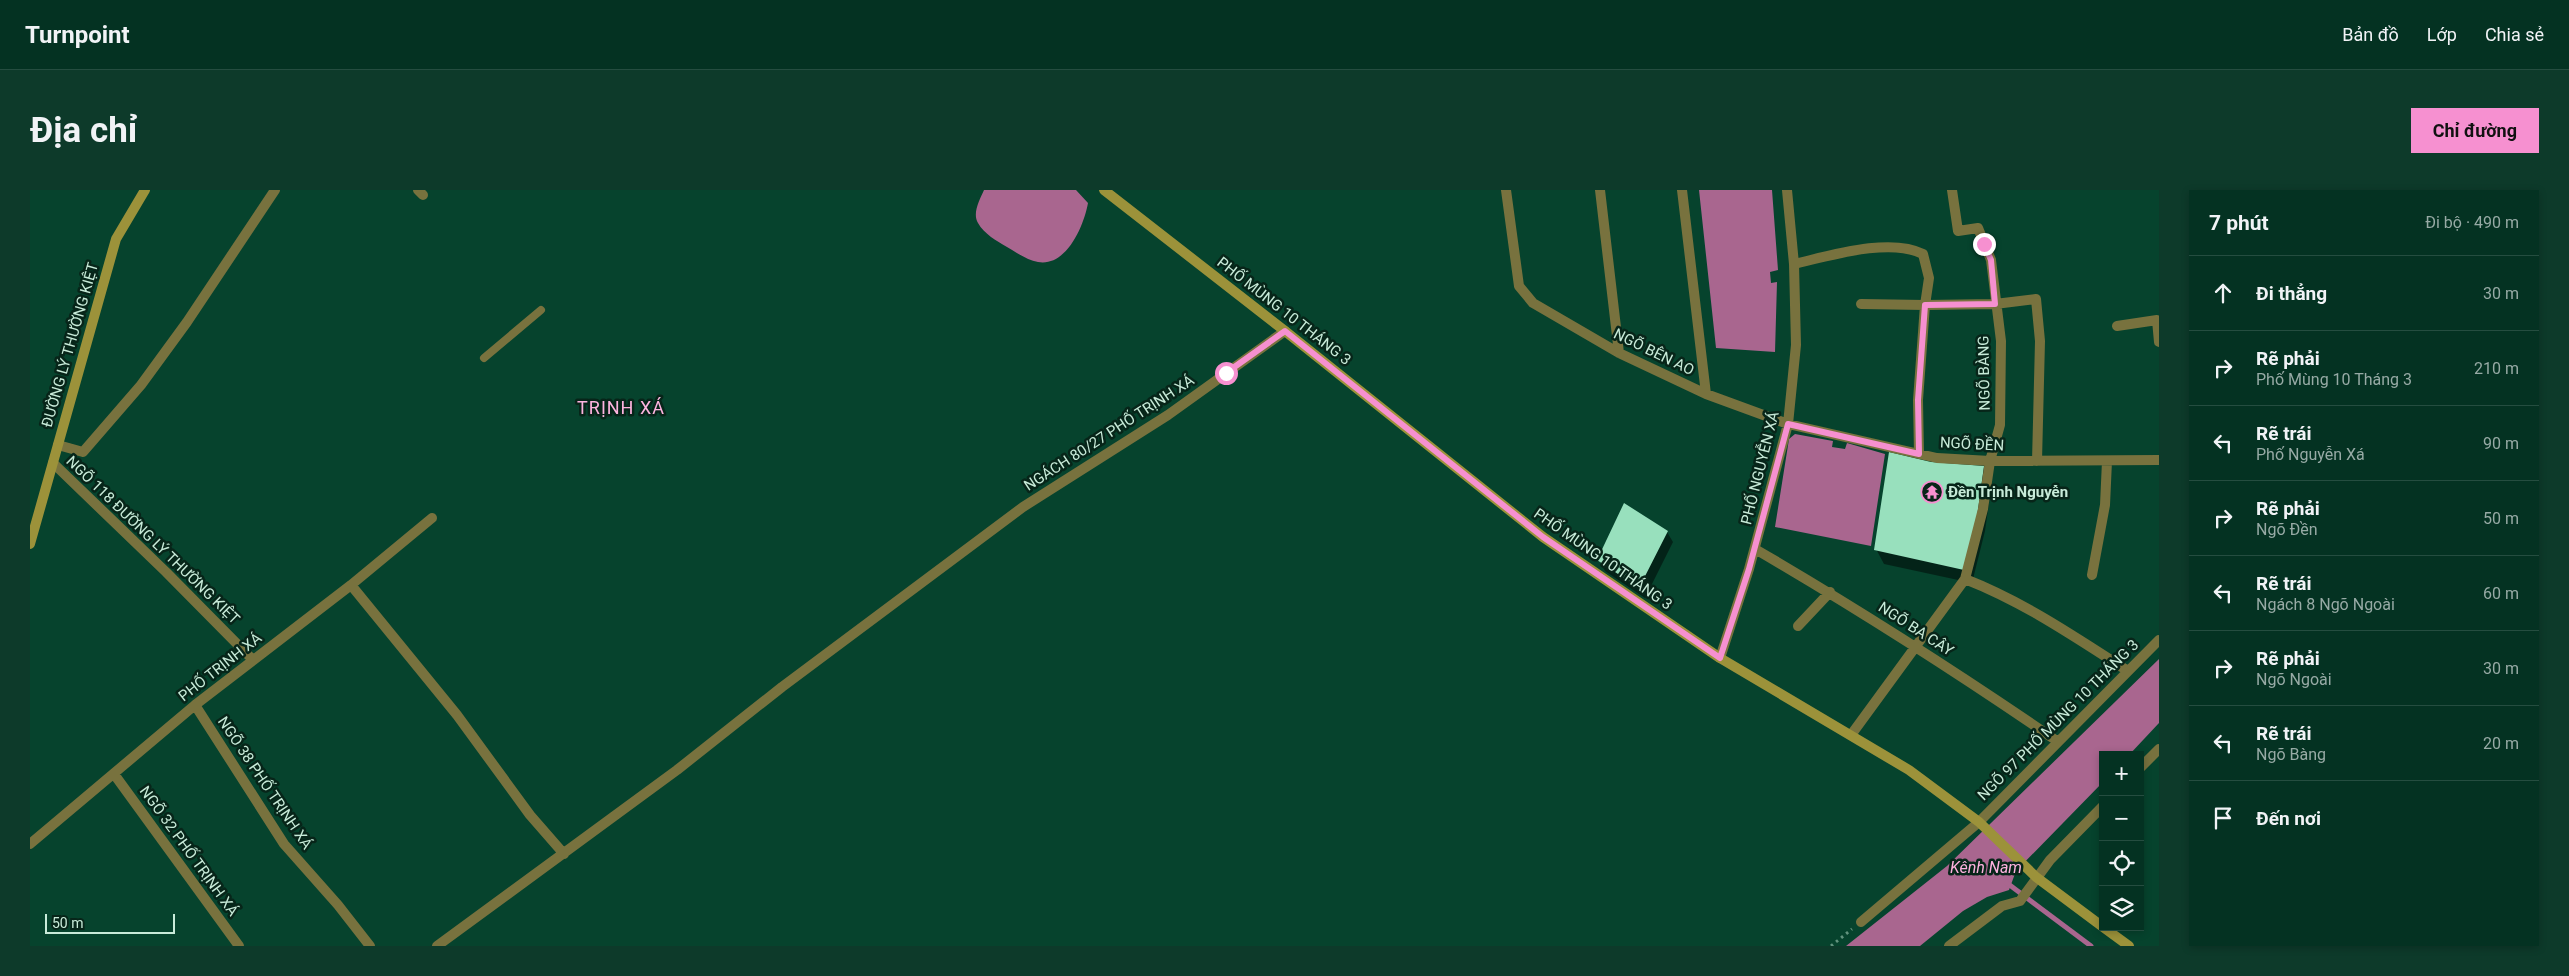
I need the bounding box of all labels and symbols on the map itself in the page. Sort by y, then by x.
route end [1973,233,1996,256]
street label: PHỐ MÙNG 10 THÁNG 3 [1214,252,1355,369]
street label: ĐƯỜNG LÝ THƯỜNG KIỆT [38,261,102,429]
street label: NGÕ BÊN AO [1611,325,1697,379]
street label: NGÕ BÀNG [1974,335,1994,411]
route start [1215,362,1238,385]
street label: NGÁCH 80/27 PHỐ TRỊNH XÁ [1020,370,1197,495]
district label: TRỊNH XÁ [577,397,665,418]
street label: PHỐ NGUYỄN XÁ [1736,409,1783,526]
street label: NGÕ ĐỀN [1939,432,2005,455]
street label: NGÕ 118 ĐƯỜNG LÝ THƯỜNG KIỆT [62,452,244,628]
temple icon: Đền Trịnh Nguyễn [1920,480,1944,504]
place label: Đền Trịnh Nguyễn [1948,483,2068,501]
street label: PHỐ MÙNG 10 THÁNG 3 [1530,504,1676,614]
street label: NGÕ BA CÂY [1875,598,1957,660]
street label: PHỐ TRỊNH XÁ [174,628,265,705]
street label: NGÕ 97 PHỐ MÙNG 10 THÁNG 3 [1973,635,2142,804]
street label: NGÕ 38 PHỐ TRỊNH XÁ [214,713,317,853]
street label: NGÕ 32 PHỐ TRỊNH XÁ [136,782,243,920]
water label: Kênh Nam [1950,858,2022,877]
scale bar [45,911,175,934]

